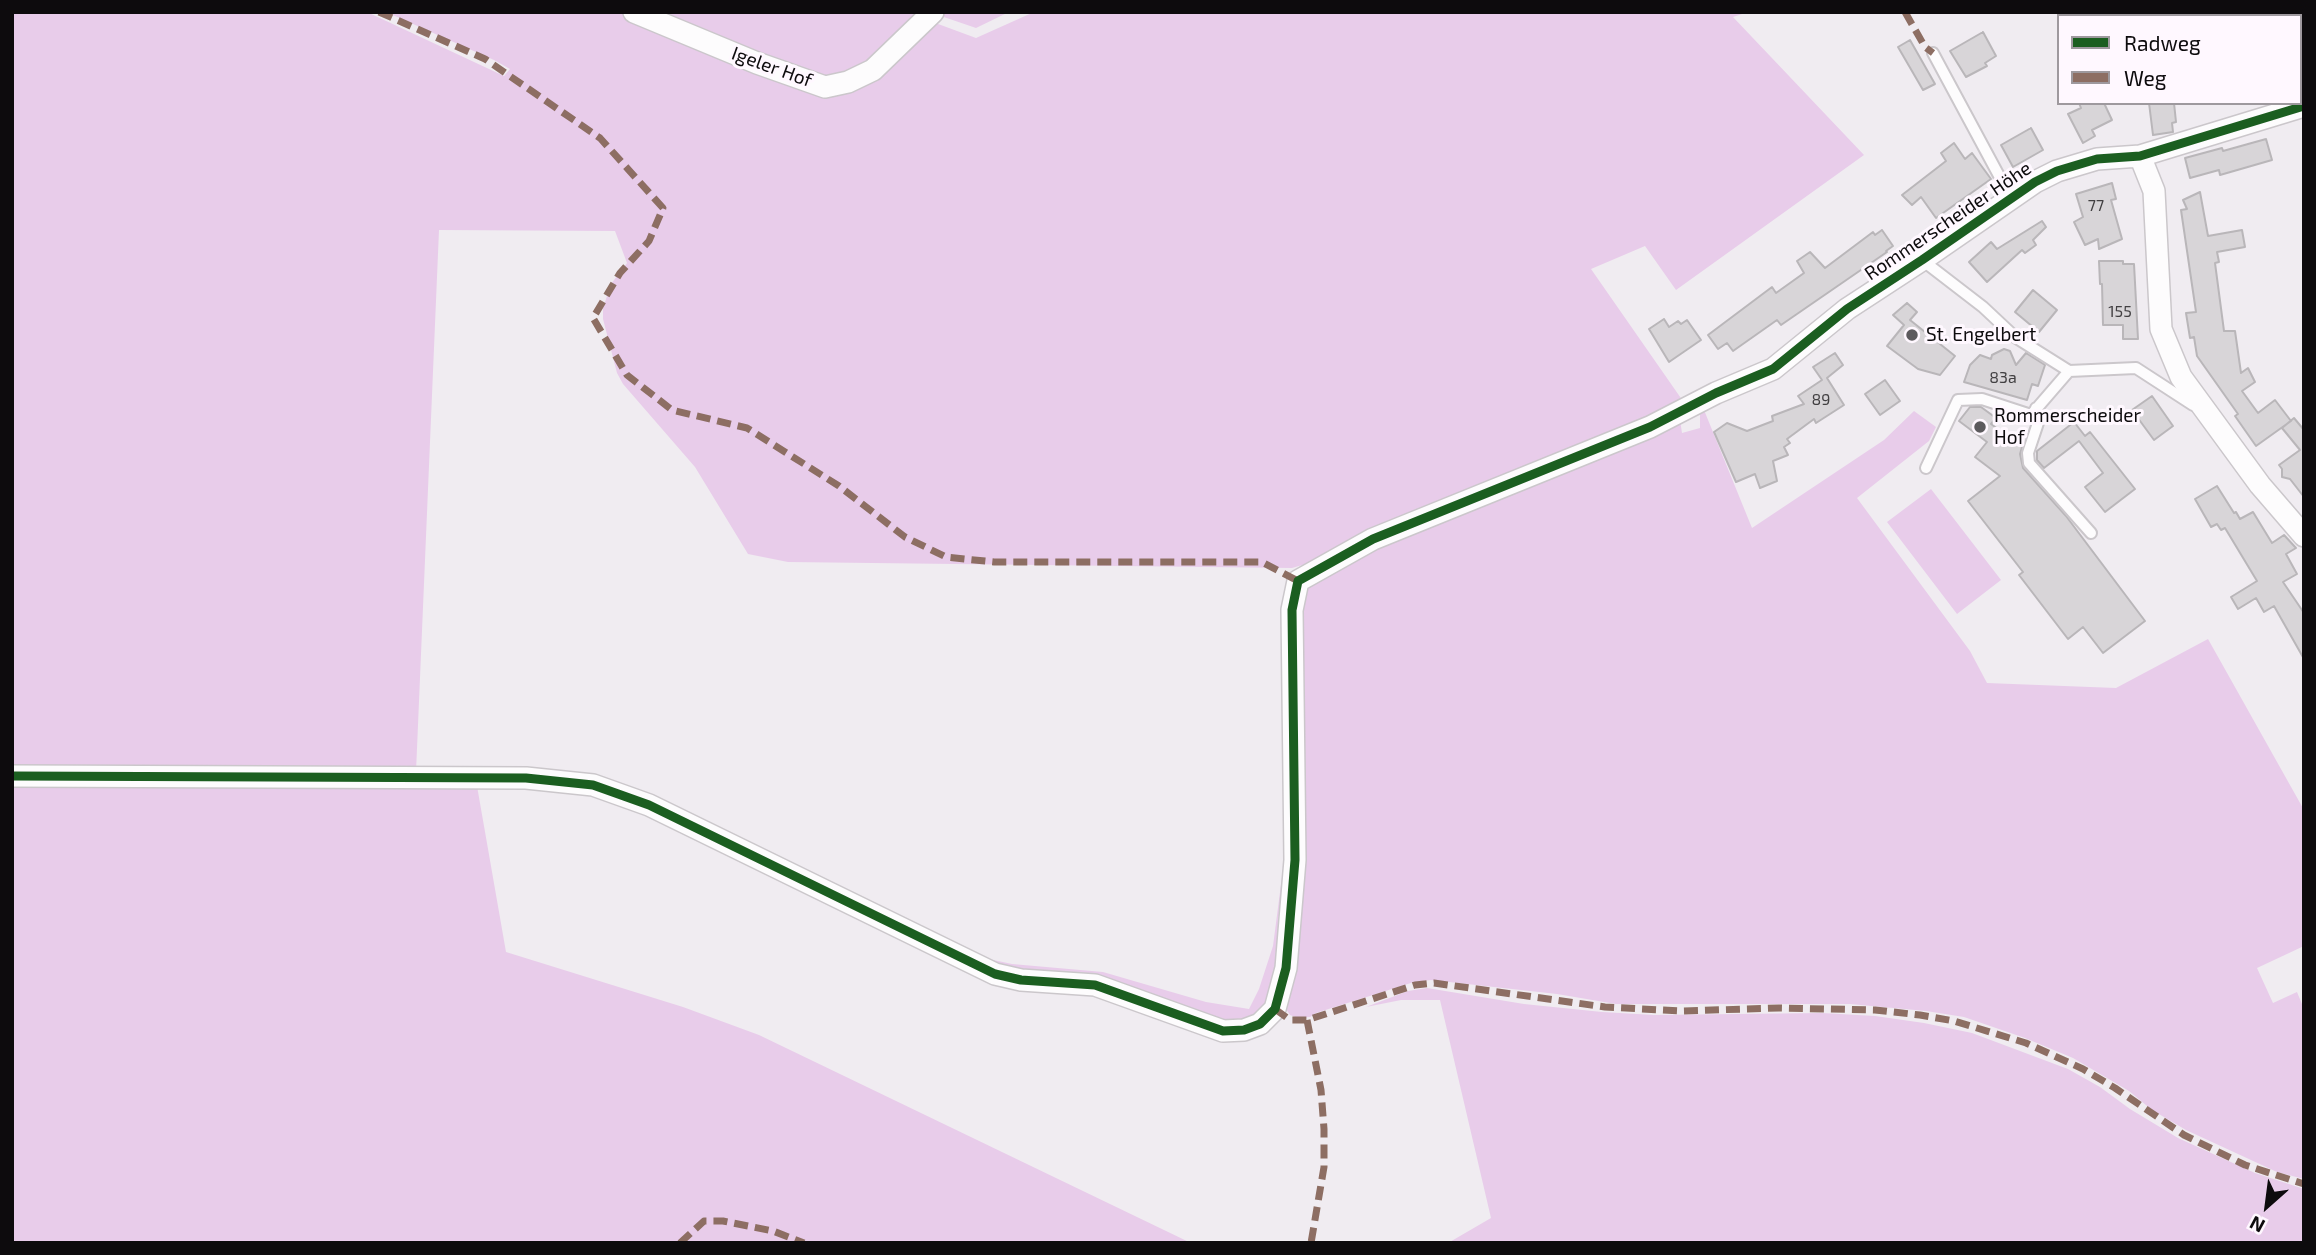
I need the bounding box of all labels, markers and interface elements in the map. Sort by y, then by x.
legend [2057,14,2302,105]
text: Radweg [2124,30,2201,55]
street label: Igeler Hof [729,42,815,92]
text: Weg [2124,65,2167,90]
street label: Rommerscheider Höhe [1860,157,2036,285]
house number: 77 [2088,196,2104,216]
house number: 155 [2108,302,2132,322]
place label: St. Engelbert [1926,324,2036,346]
marker: St. Engelbert [1904,327,1920,343]
house number: 83a [1989,368,2017,388]
house number: 89 [1812,390,1830,410]
place label: Rommerscheider Hof [1994,405,2141,449]
marker: Rommerscheider Hof [1972,419,1988,435]
north arrow [2232,1171,2302,1241]
text: N [2245,1212,2268,1238]

